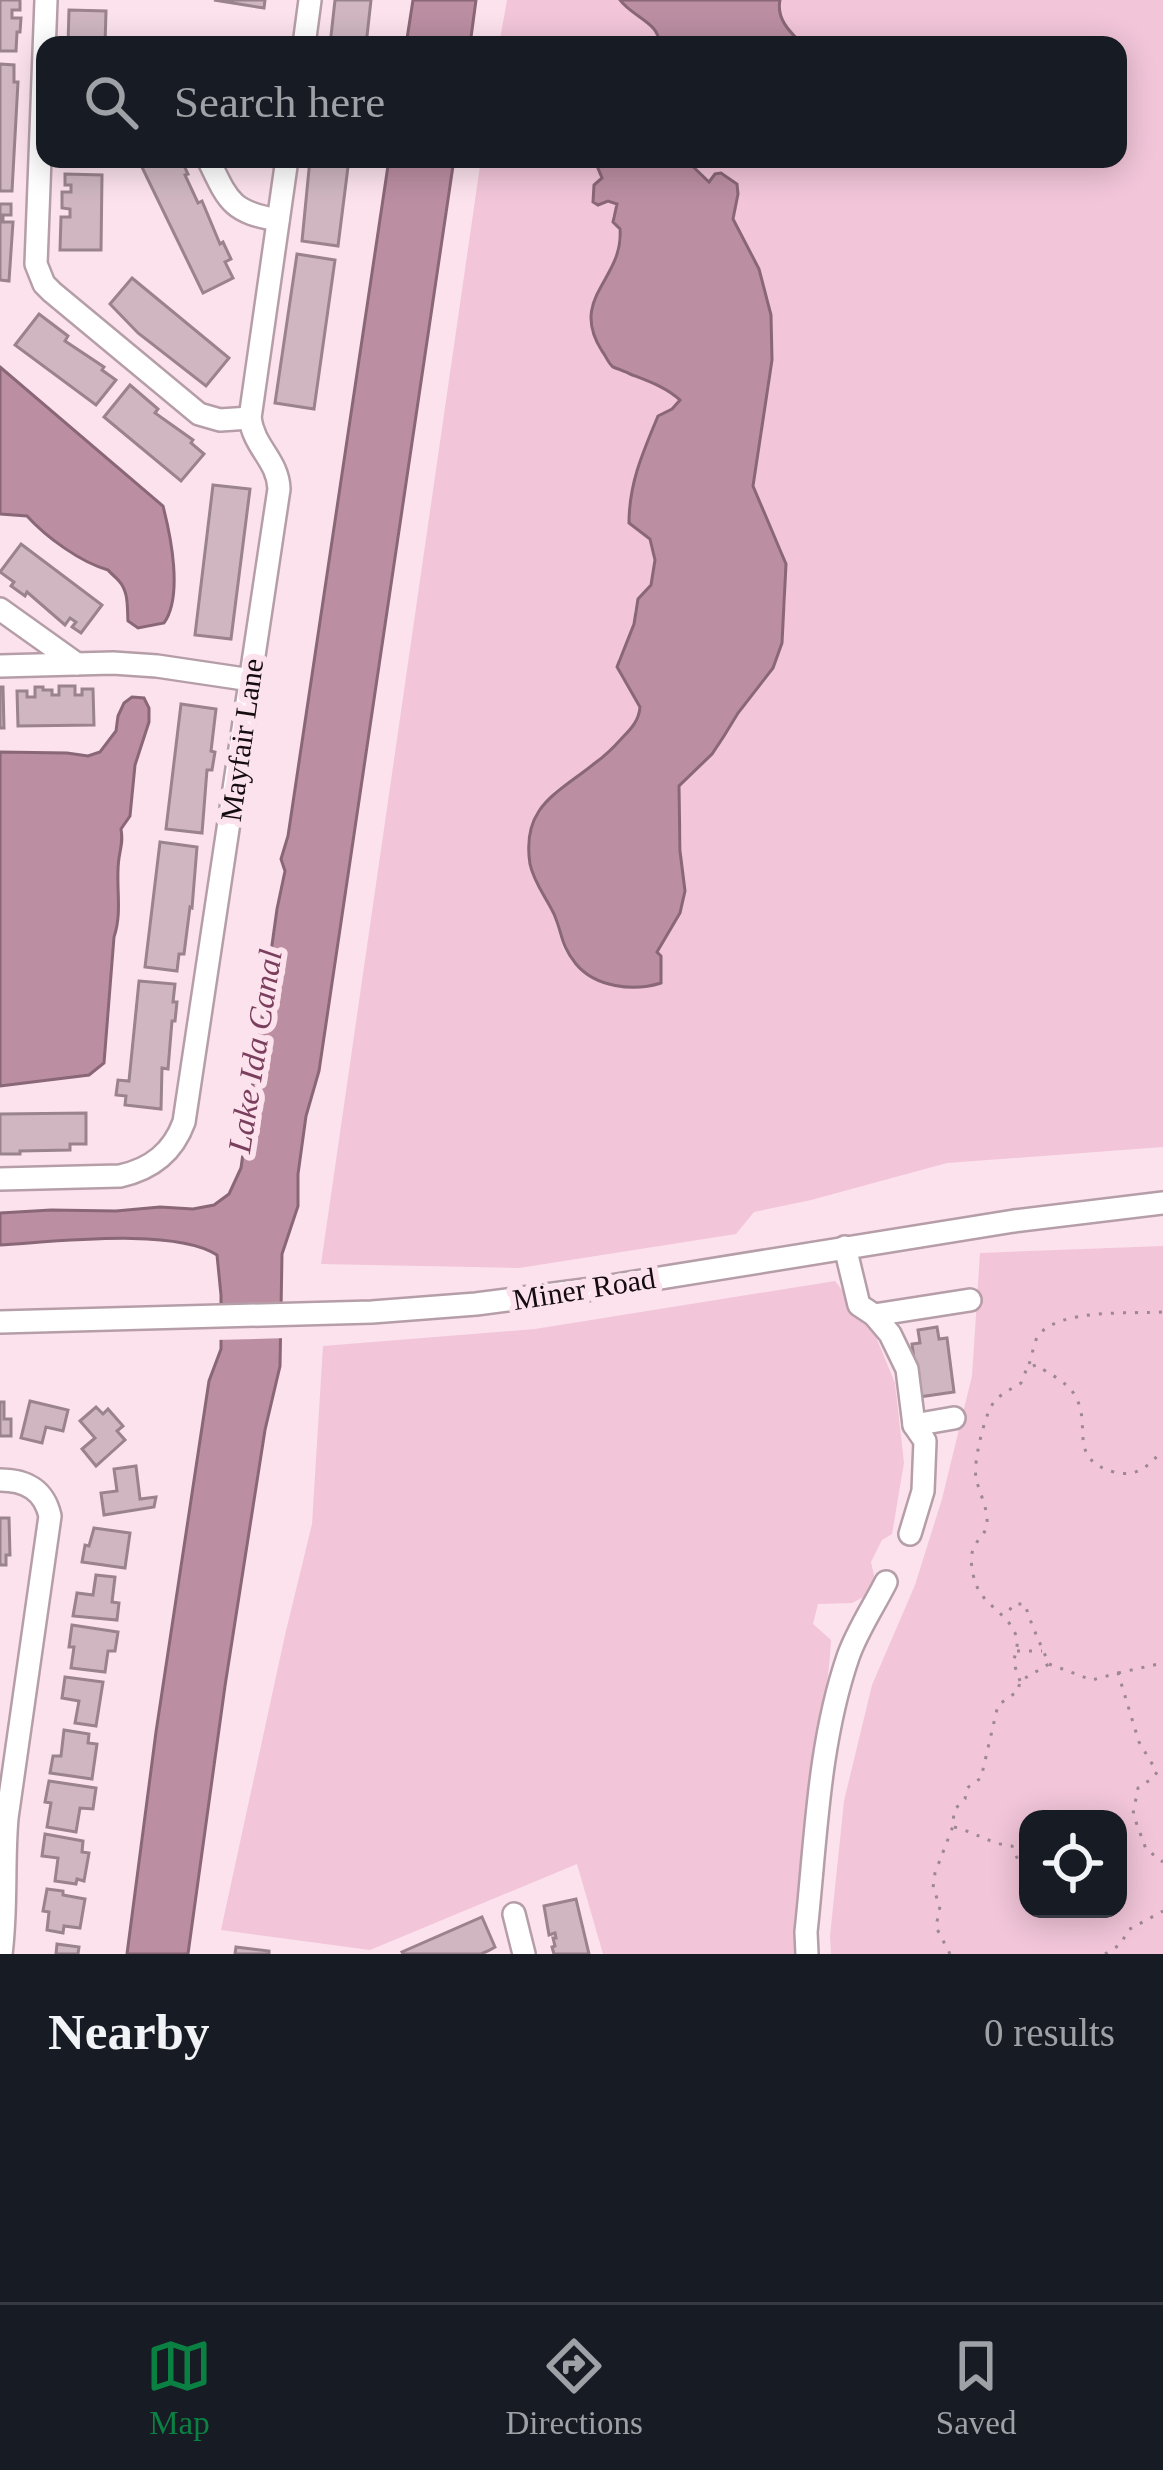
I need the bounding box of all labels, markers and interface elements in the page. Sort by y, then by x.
search box [36,36,1127,168]
icon: search [78,69,144,135]
text: Search here [174,77,385,127]
street label: Mayfair Lane [214,656,269,823]
water label: Lake Ida Canal [221,947,289,1156]
street label: Miner Road [510,1261,658,1316]
map controls [1019,1810,1127,1918]
button: locate [1019,1810,1127,1918]
text: Nearby [48,2004,209,2060]
text: 0 results [984,2011,1115,2054]
tab: Map [146,2333,212,2442]
tab: Directions [505,2333,643,2442]
tab: Saved [936,2333,1017,2442]

